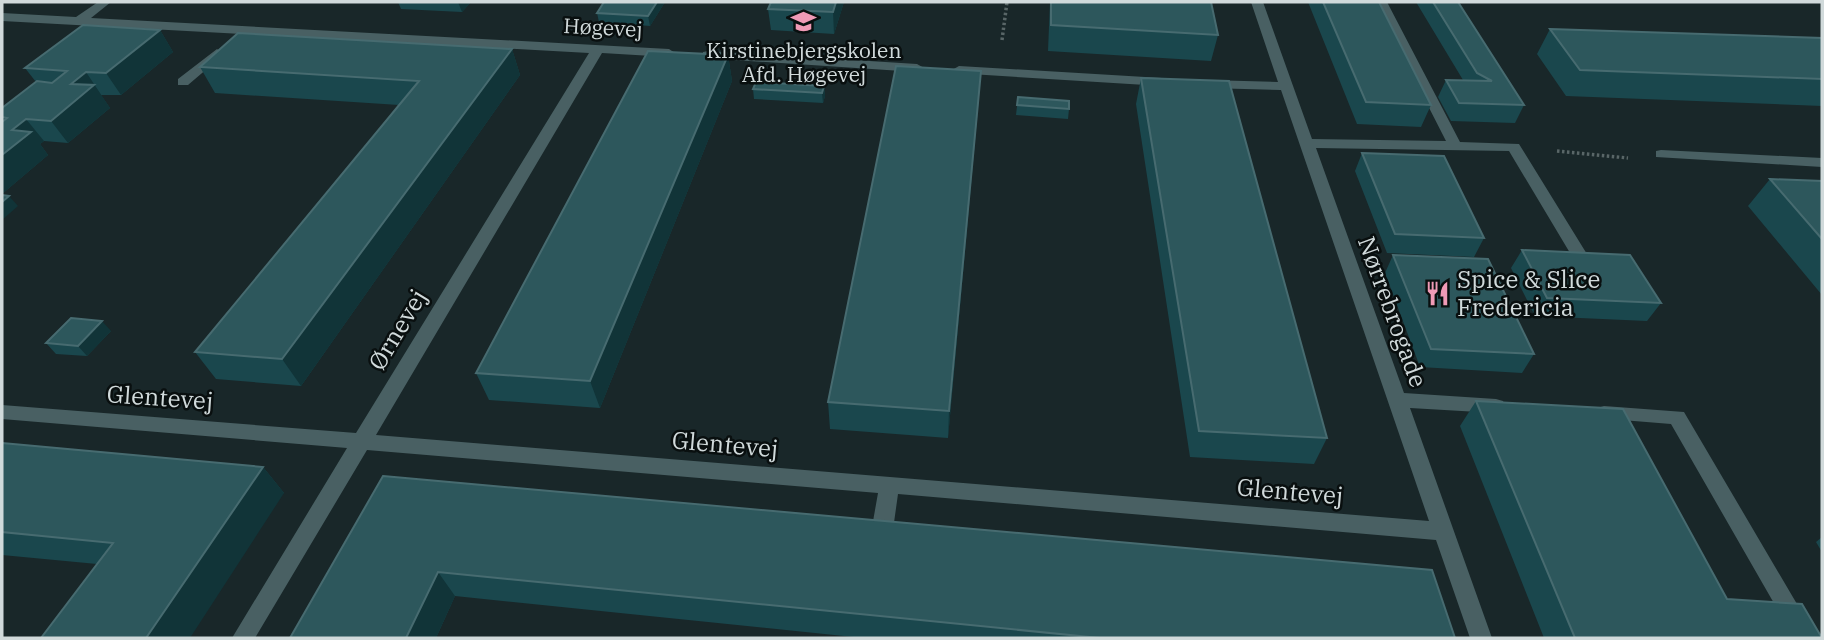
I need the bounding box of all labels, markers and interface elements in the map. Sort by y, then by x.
school or university icon: Kirstinebjergskolen Afd. Høgevej [790,8,818,36]
street label: Høgevej [563,11,644,43]
place label: Kirstinebjergskolen Afd. Høgevej [706,36,902,88]
street label: Nørrebrogade [1351,232,1435,391]
place label: Spice & Slice Fredericia [1457,263,1600,323]
restaurant icon: Spice & Slice Fredericia [1423,280,1451,308]
street label: Ørnevej [361,283,434,376]
street label: Glentevej [106,377,214,417]
street label: Glentevej [671,423,780,465]
street label: Glentevej [1236,470,1345,512]

